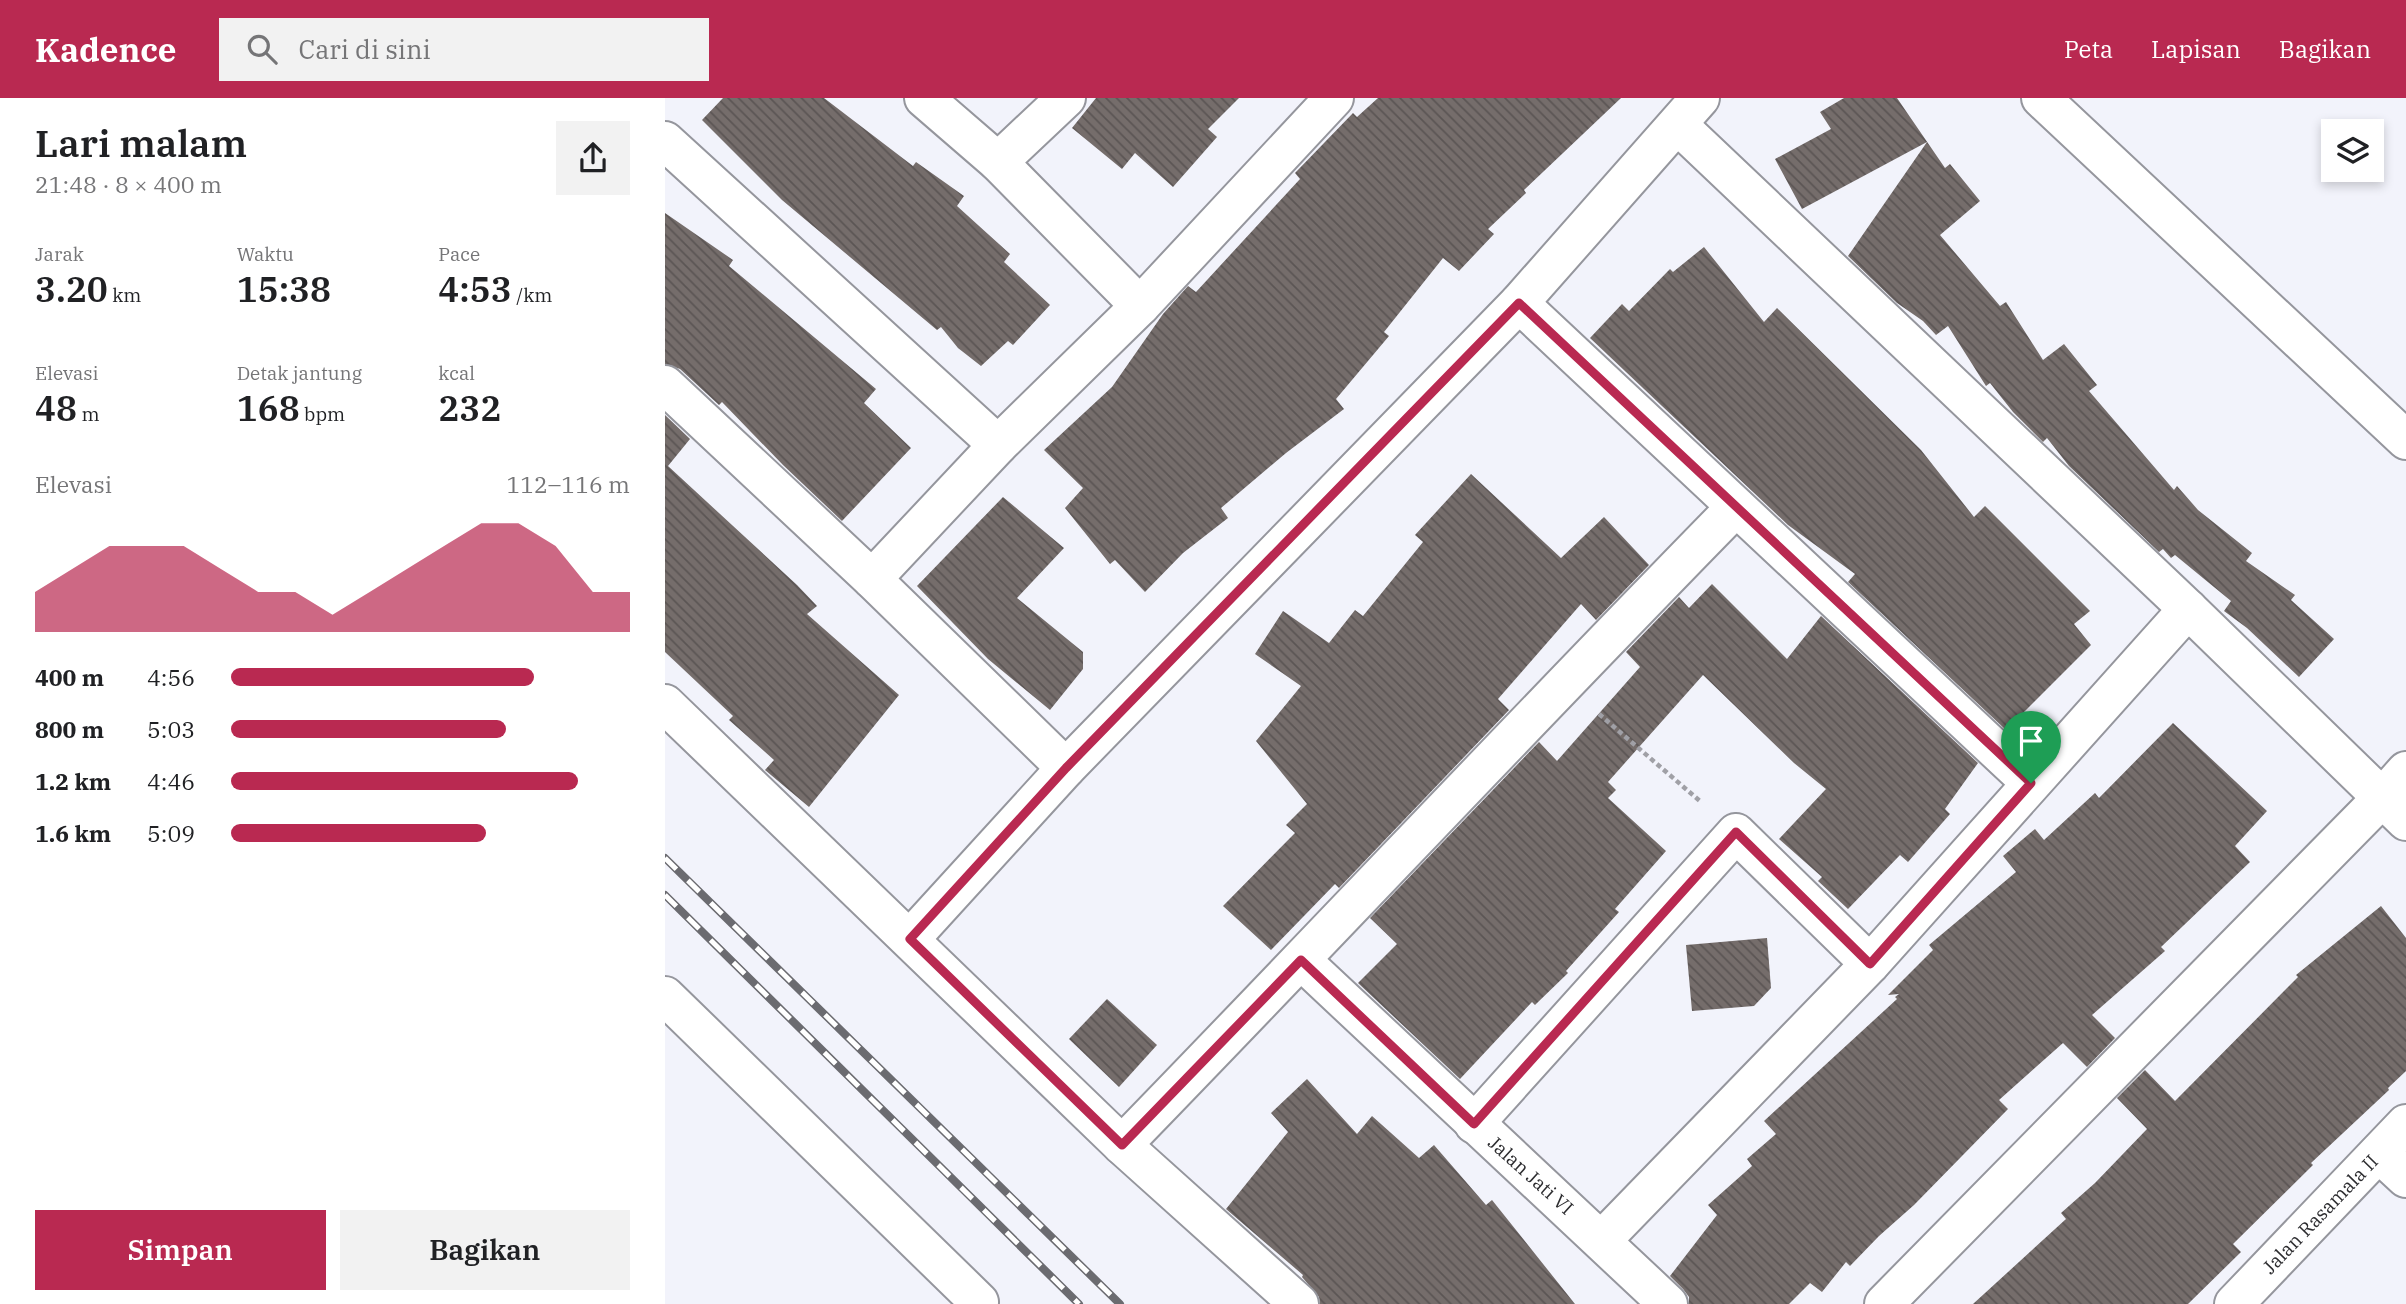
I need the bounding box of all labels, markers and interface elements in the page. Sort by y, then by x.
search box [219,18,709,81]
text: Kadence [35,28,177,71]
icon: search [243,30,281,68]
text: Cari di sini [299,32,431,66]
text: Peta [2064,33,2113,65]
text: Lapisan [2151,33,2241,65]
text: Bagikan [2279,33,2371,65]
text: Lari malam [35,118,247,167]
map controls [2321,119,2384,182]
button: layers [2321,119,2384,182]
button: share [556,121,630,195]
text: 21:48 · 8 × 400 m [35,169,222,199]
text: Jarak [35,242,84,266]
text: Waktu [237,242,294,266]
text: Pace [438,242,480,266]
text: 3.20 [35,266,108,312]
text: 15:38 [237,266,331,312]
text: 4:53 [438,266,512,312]
text: km [108,283,141,307]
text: /km [512,283,552,307]
text: Elevasi [35,361,99,385]
text: Detak jantung [237,361,362,385]
text: kcal [438,361,475,385]
text: 48 [35,385,77,431]
text: 168 [237,385,300,431]
text: 232 [438,385,501,431]
text: m [77,402,100,426]
text: bpm [300,402,345,426]
text: Elevasi [35,469,112,499]
text: 112–116 m [506,469,630,499]
text: 400 m [35,662,104,692]
text: 4:56 [147,662,195,692]
pin [2001,711,2061,783]
text: 800 m [35,714,104,744]
text: 5:03 [147,714,195,744]
icon: arrive [2012,722,2050,760]
text: 1.2 km [35,766,111,796]
text: 4:46 [147,766,195,796]
text: 1.6 km [35,818,111,848]
text: 5:09 [147,818,195,848]
street label: Jalan Jati VI [1483,1130,1579,1220]
street label: Jalan Rasamala II [2257,1149,2383,1279]
button: Simpan [35,1210,326,1290]
button: Bagikan [340,1210,630,1290]

